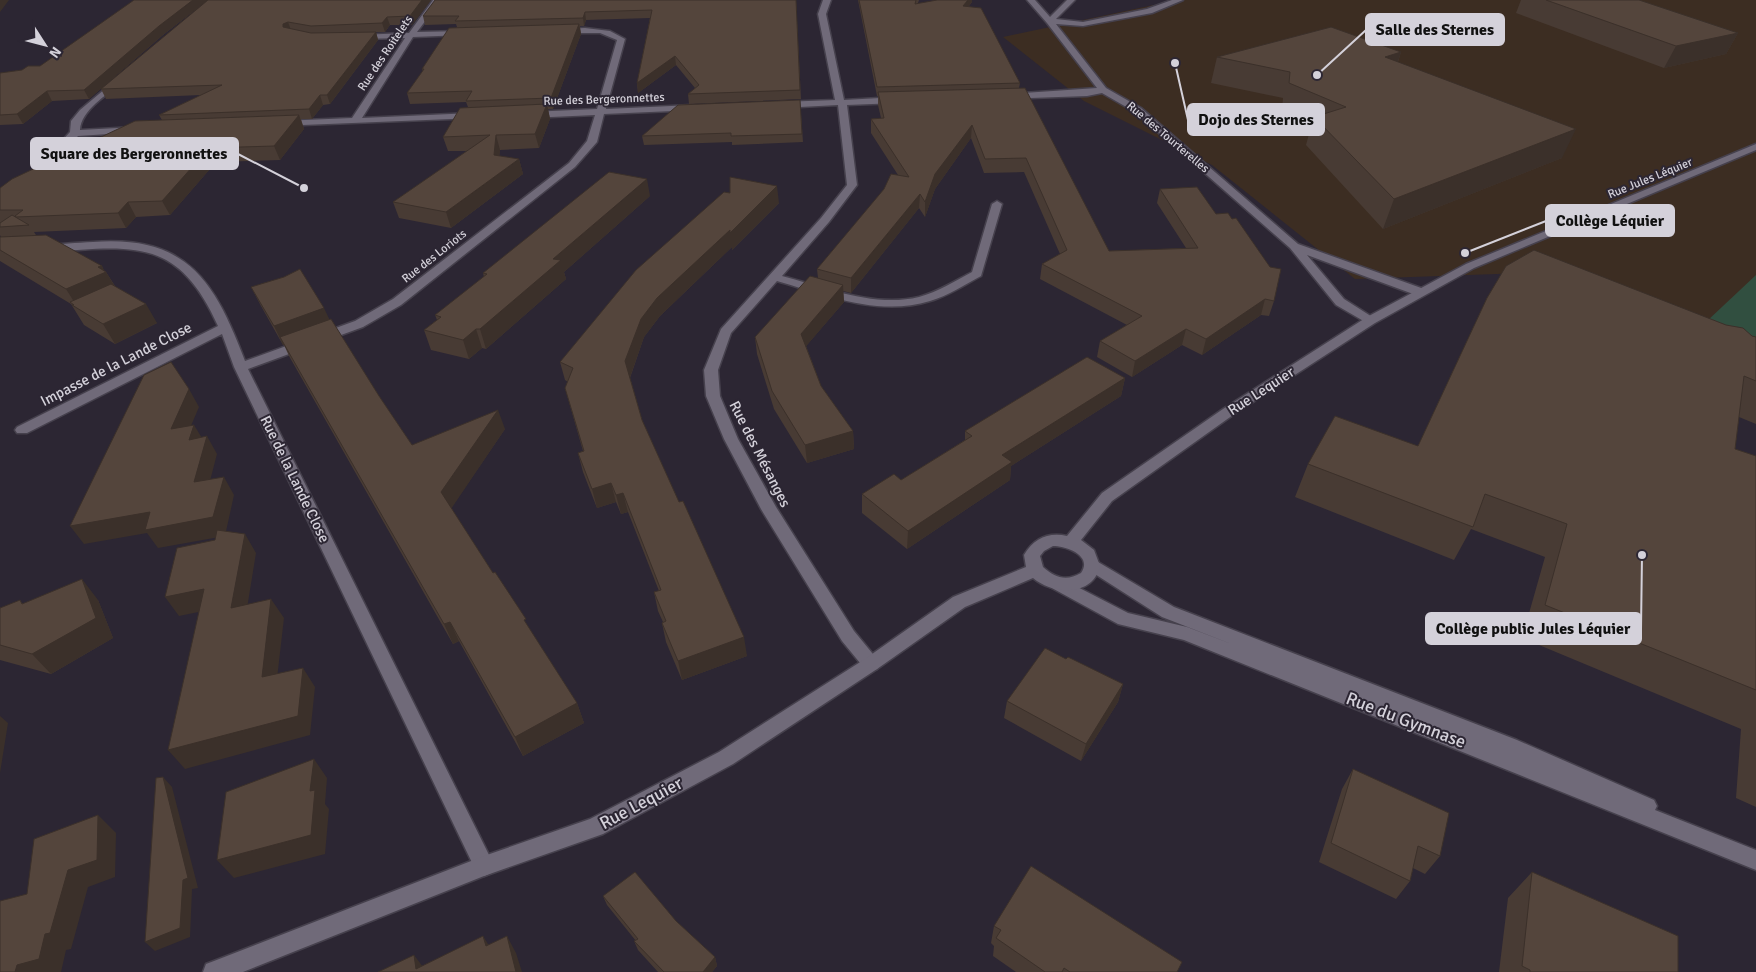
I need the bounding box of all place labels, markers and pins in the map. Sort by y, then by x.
callout: Salle des Sternes [1366,14,1504,45]
callout: Dojo des Sternes [1188,104,1324,135]
callout: Square des Bergeronnettes [31,138,238,169]
callout: Collège Léquier [1546,205,1674,236]
callout: Collège public Jules Léquier [1426,613,1641,644]

